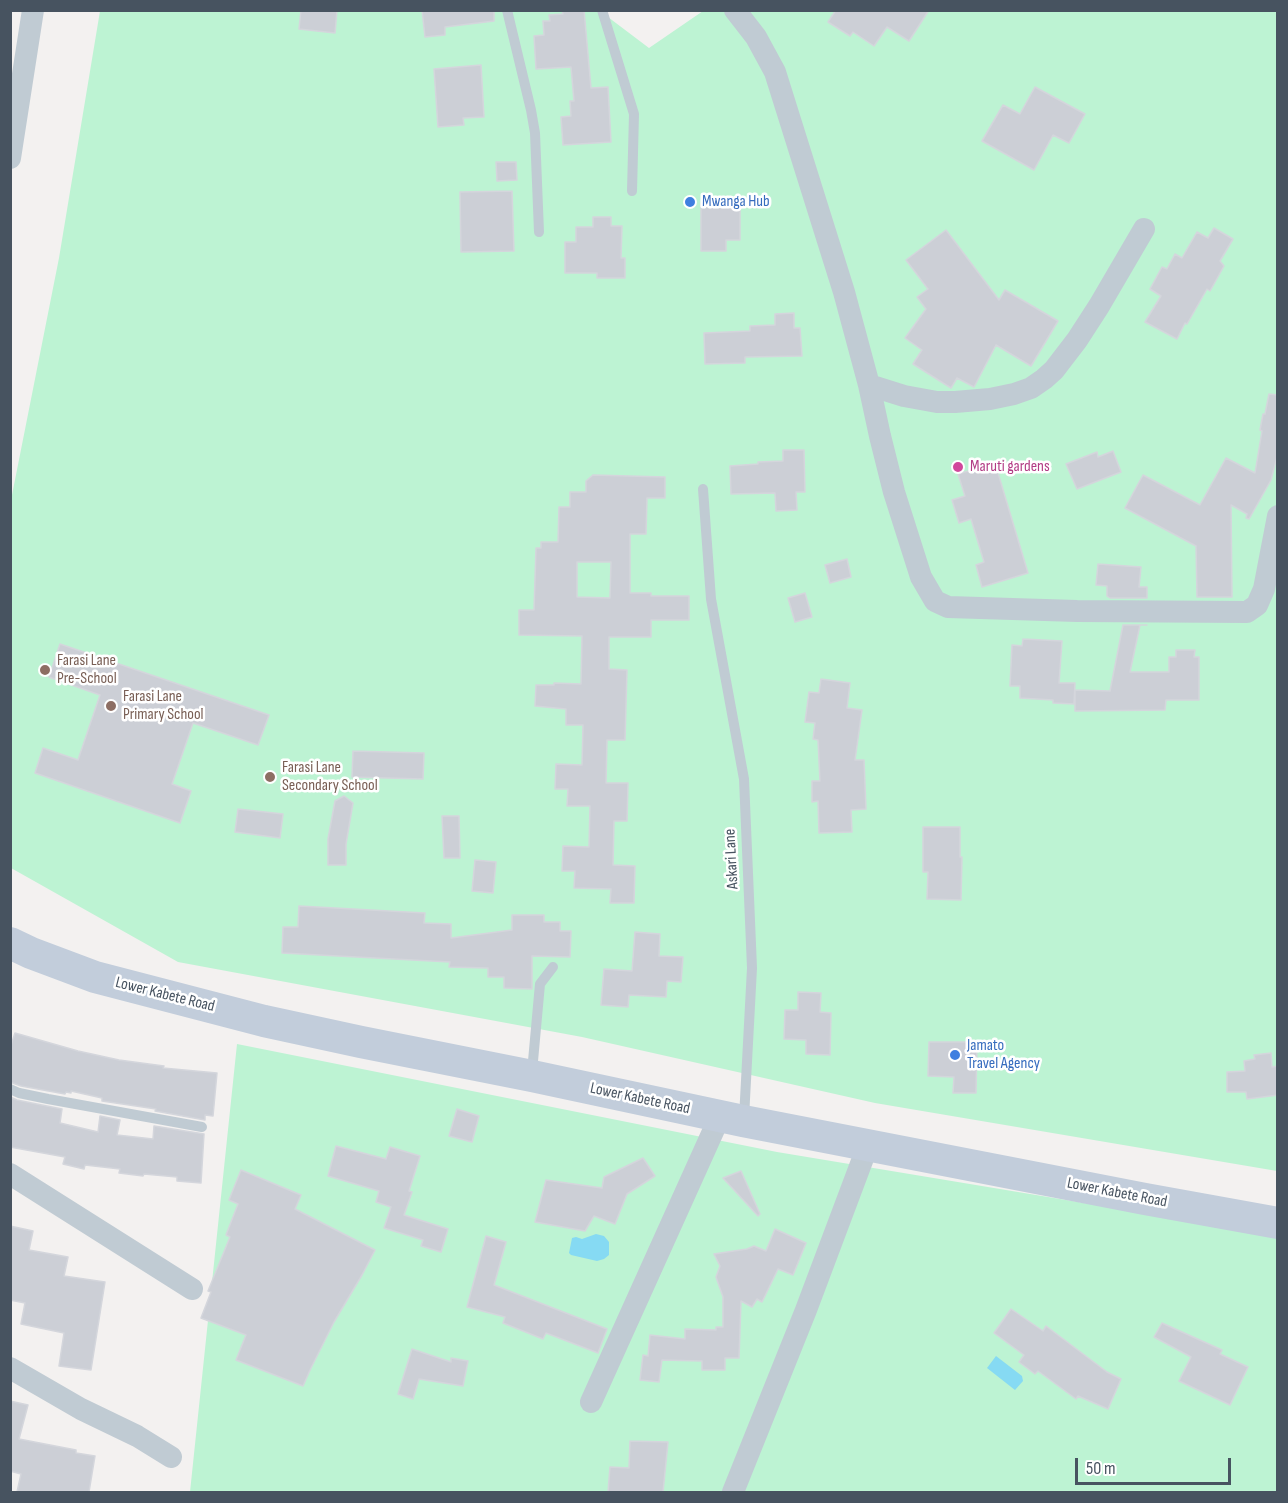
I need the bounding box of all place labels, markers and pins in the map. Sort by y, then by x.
place label: Mwanga Hub [702,192,770,212]
marker: Mwanga Hub [683,195,697,209]
place label: Maruti gardens [970,457,1050,477]
marker: Maruti gardens [951,460,965,474]
place label: Farasi Lane Pre-School [57,651,117,689]
marker: Farasi Lane Pre-School [38,663,52,677]
place label: Farasi Lane Primary School [123,687,204,725]
marker: Farasi Lane Primary School [104,699,118,713]
place label: Farasi Lane Secondary School [282,758,378,796]
marker: Farasi Lane Secondary School [263,770,277,784]
place label: Jamato Travel Agency [967,1036,1040,1074]
marker: Jamato Travel Agency [948,1048,962,1062]

